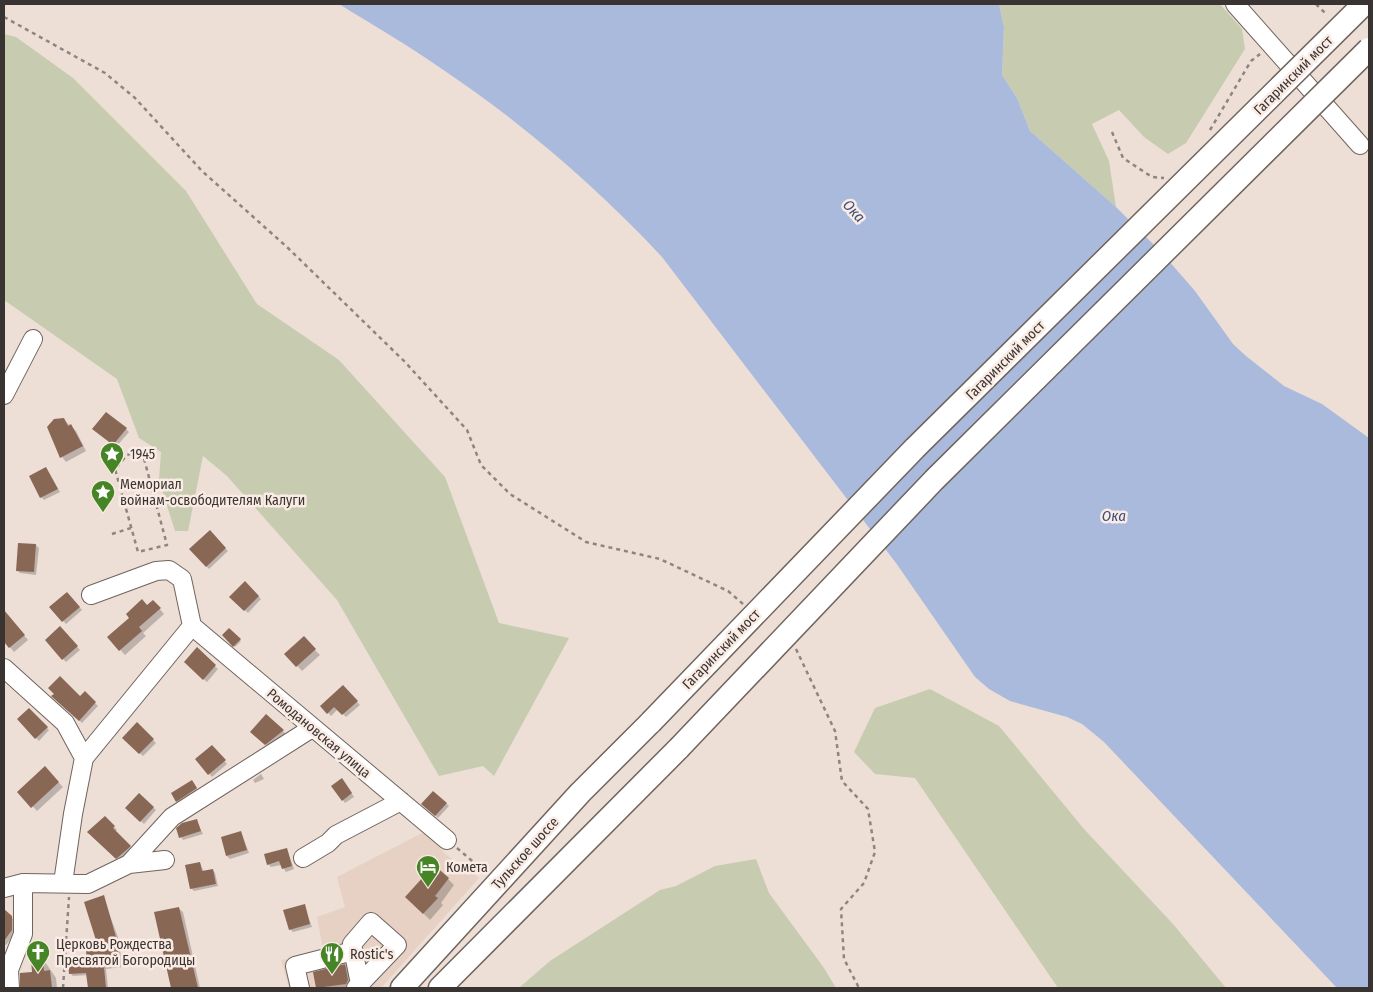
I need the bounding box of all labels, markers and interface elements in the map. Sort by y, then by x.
street label: Гагаринский мост [1250,32,1337,118]
water label: Ока [839,196,869,226]
street label: Гагаринский мост [962,317,1049,403]
place icon: 1945 [99,441,125,475]
place label: 1945 [130,446,155,463]
place label: Мемориал войнам-освободителям Калуги [120,476,305,509]
place icon: Мемориал войнам-освободителям Калуги [90,479,116,513]
water label: Ока [1102,507,1126,525]
street label: Гагаринский мост [679,606,764,693]
street label: Ромодановская улица [263,685,374,782]
street label: Тульское шоссе [488,814,562,893]
hotel icon: Комета [415,854,441,888]
place label: Комета [446,859,488,876]
place label: Церковь Рождества Пресвятой Богородицы [56,936,195,969]
church icon: Церковь Рождества Пресвятой Богородицы [25,939,51,973]
restaurant icon: Rostic's [319,941,345,975]
place label: Rostic's [350,946,394,963]

